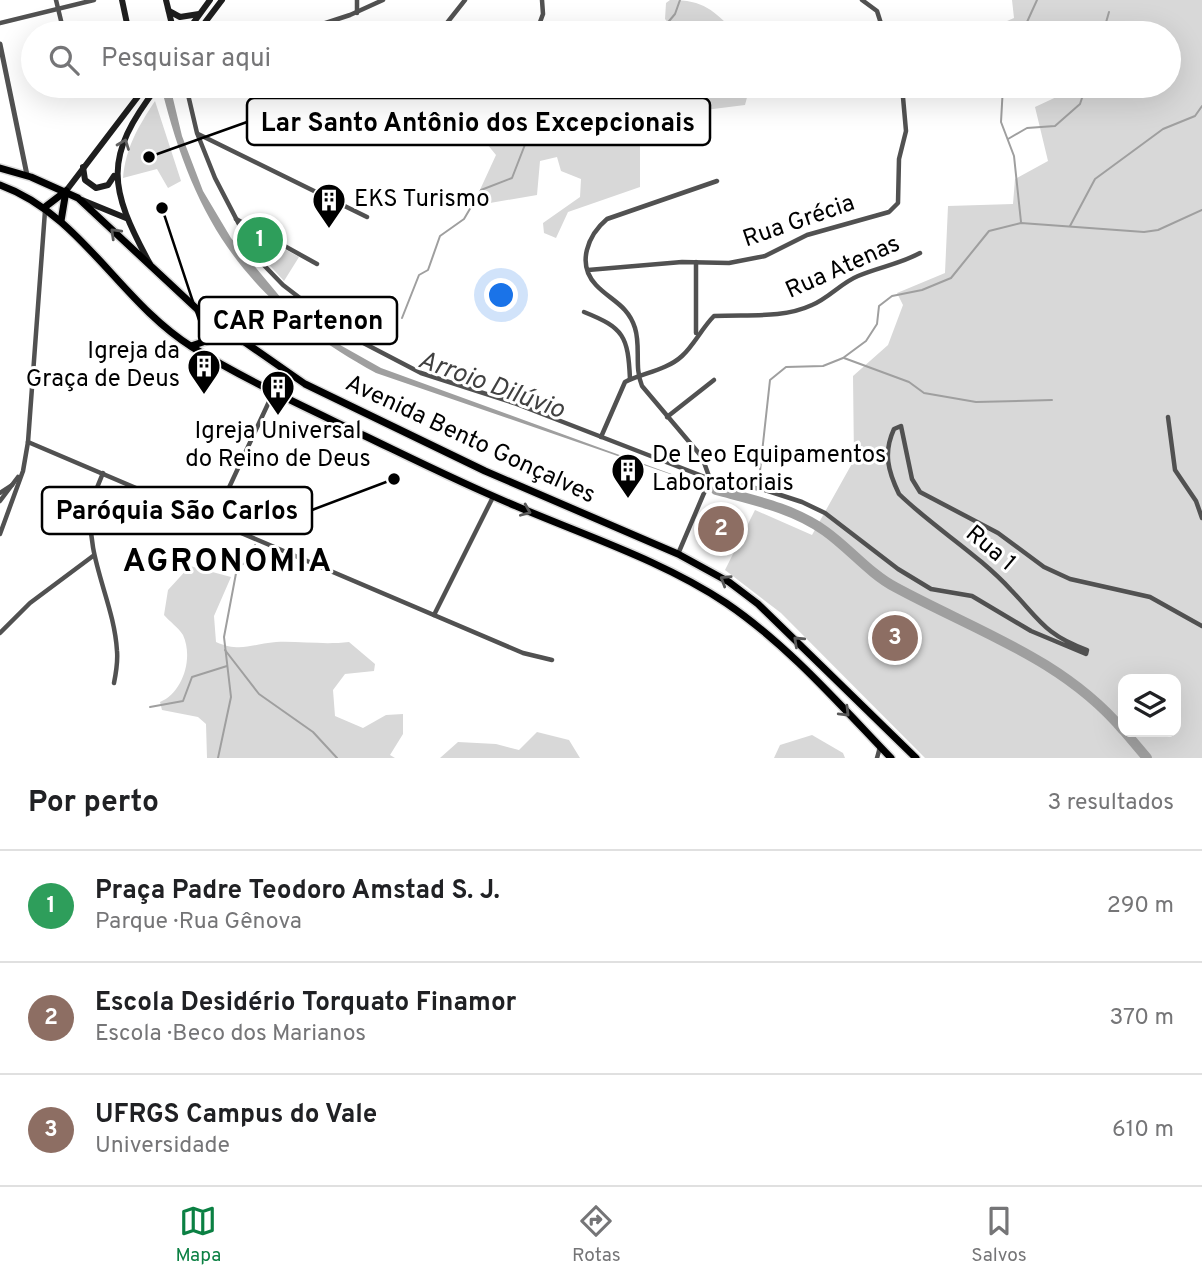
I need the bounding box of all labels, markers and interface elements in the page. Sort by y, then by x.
search box [21,21,1181,98]
icon: search [45,41,83,79]
text: Pesquisar aqui [101,43,271,76]
callout: Lar Santo Antônio dos Excepcionais [247,98,710,145]
text: Lar Santo Antônio dos Excepcionais [261,108,695,141]
one-way arrow [115,139,129,151]
building icon: EKS Turismo [310,181,348,230]
place label: EKS Turismo [354,185,490,215]
street label: Rua Grécia [739,189,859,255]
pin: 1 [237,214,283,266]
one-way arrow [111,229,124,242]
street label: Rua Atenas [781,229,905,307]
your location [484,278,518,312]
callout: CAR Partenon [199,297,397,344]
text: CAR Partenon [213,306,383,339]
place label: Igreja da Graça de Deus [26,337,180,395]
water label: Arroio Dilúvio [413,344,569,428]
building icon: Igreja da Graça de Deus [185,347,223,396]
building icon: Igreja Universal do Reino de Deus [259,368,297,417]
street label: Avenida Bento Gonçalves [340,369,600,511]
place label: Igreja Universal do Reino de Deus [185,417,371,475]
place label: De Leo Equipamentos Laboratoriais [652,441,886,499]
building icon: De Leo Equipamentos Laboratoriais [609,451,647,500]
callout: Paróquia São Carlos [42,487,312,534]
text: Paróquia São Carlos [56,496,298,529]
one-way arrow [519,502,531,516]
pin: 2 [698,503,744,555]
street label: Rua 1 [959,519,1021,579]
district label: AGRONOMIA [123,543,333,583]
one-way arrow [720,576,733,589]
pin: 3 [872,612,918,664]
one-way arrow [793,637,806,650]
map controls [1118,674,1181,737]
button: layers [1118,674,1181,737]
one-way arrow [837,703,850,716]
text: Por perto [28,785,159,822]
text: 3 resultados [1047,789,1174,818]
text: Praça Padre Teodoro Amstad S. J. [95,875,500,908]
text: 1 [46,892,56,921]
text: 290 m [1107,892,1174,921]
text: Parque · Rua Gênova [95,908,302,937]
text: Escola Desidério Torquato Finamor [95,987,516,1020]
text: 2 [44,1004,58,1033]
text: 370 m [1109,1004,1174,1033]
text: Escola · Beco dos Marianos [95,1020,366,1049]
text: UFRGS Campus do Vale [95,1099,377,1132]
text: 3 [44,1116,58,1145]
text: 610 m [1112,1116,1174,1145]
text: Universidade [95,1132,230,1161]
tab: Mapa [175,1202,221,1268]
tab: Rotas [572,1202,621,1268]
tab: Salvos [971,1202,1027,1268]

